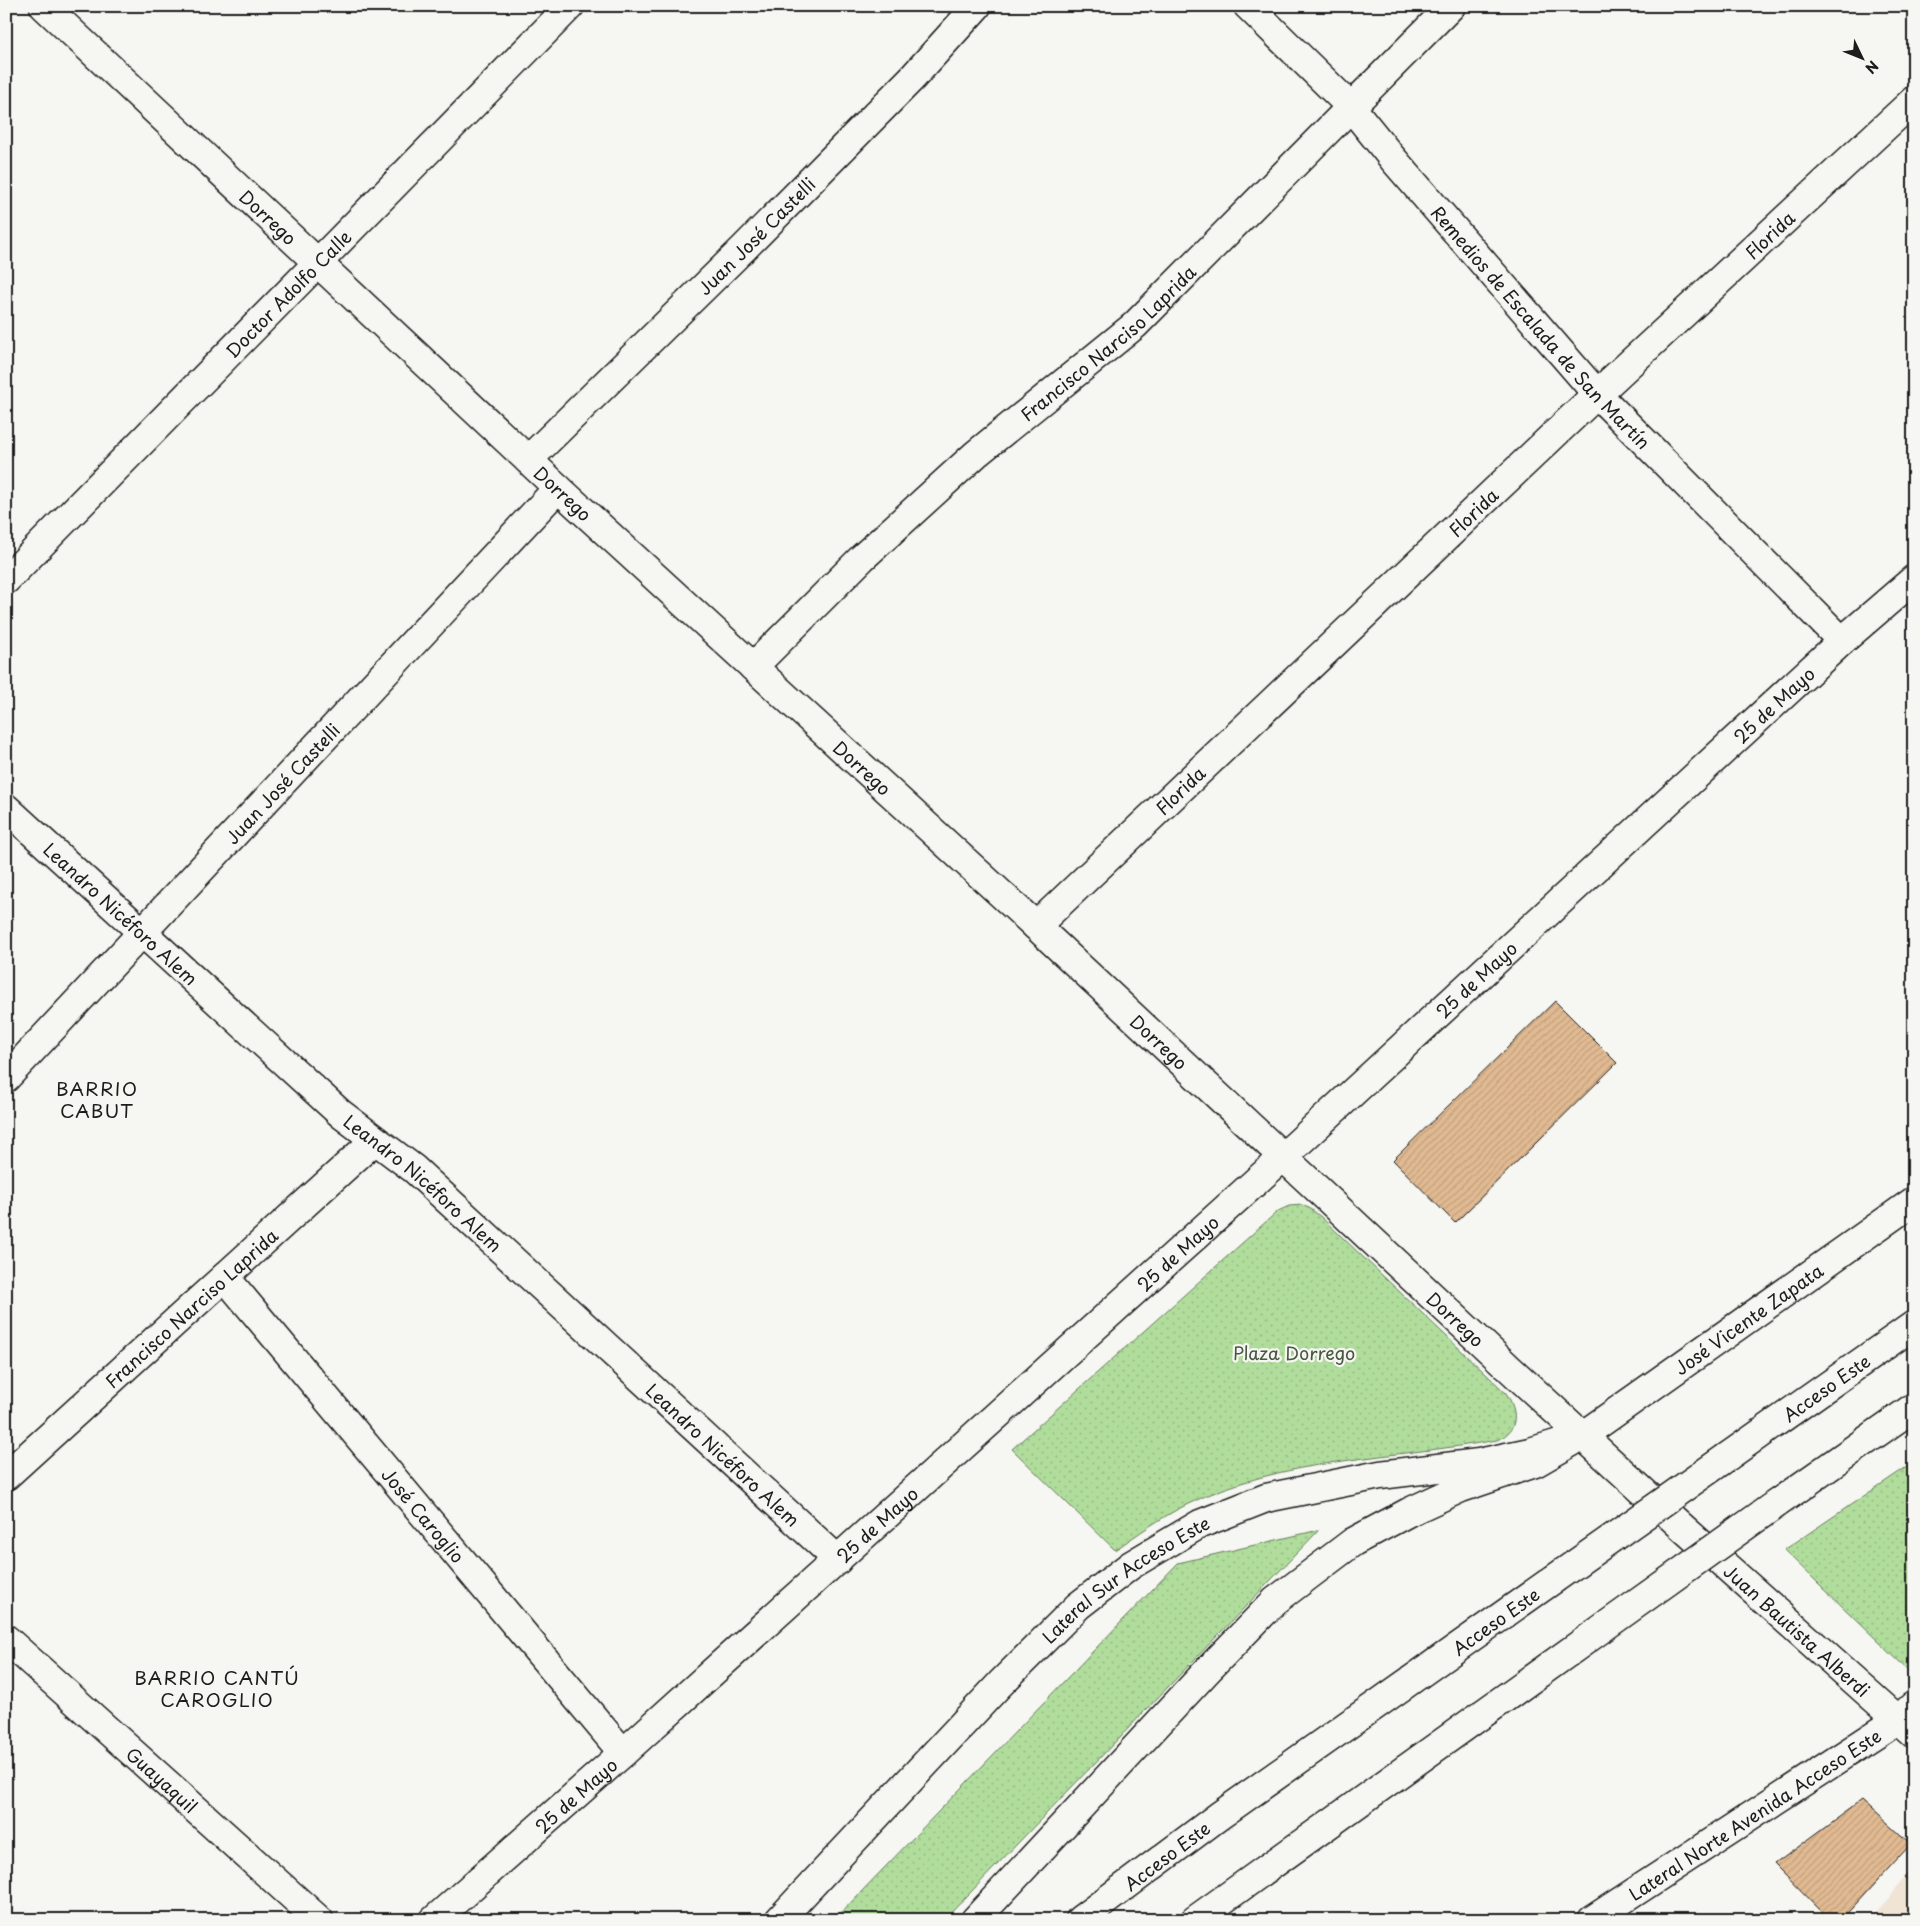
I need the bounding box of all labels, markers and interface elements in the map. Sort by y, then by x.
north arrow [1838,32,1888,82]
text: N [1860,56,1883,78]
street label: Juan José Castelli [691,170,821,300]
street label: Dorrego [234,183,303,251]
street label: Remedios de Escalada de San Martín [1425,199,1657,454]
street label: Florida [1738,204,1801,265]
street label: Doctor Adolfo Calle [219,223,357,363]
street label: Francisco Narciso Laprida [1014,258,1202,427]
street label: Dorrego [529,459,598,527]
street label: Florida [1442,481,1504,542]
street label: 25 de Mayo [1727,660,1820,749]
street label: Juan José Castelli [219,716,345,849]
street label: Dorrego [828,734,898,801]
street label: Florida [1149,759,1211,820]
street label: Leandro Nicéforo Alem [38,836,204,991]
street label: 25 de Mayo [1429,934,1523,1023]
street label: Dorrego [1125,1008,1194,1075]
district label: BARRIO CABUT [56,1074,138,1124]
street label: Leandro Nicéforo Alem [338,1107,509,1258]
street label: 25 de Mayo [1130,1208,1224,1297]
street label: Francisco Narciso Laprida [98,1221,284,1394]
street label: José Vicente Zapata [1668,1256,1829,1380]
street label: Dorrego [1421,1285,1491,1352]
park label: Plaza Dorrego [1233,1339,1355,1366]
street label: Acceso Este [1777,1347,1875,1428]
street label: Leandro Nicéforo Alem [640,1376,806,1532]
street label: José Caroglio [376,1461,472,1568]
street label: 25 de Mayo [830,1480,924,1568]
street label: Lateral Sur Acceso Este [1035,1508,1213,1649]
street label: Juan Bautista Alberdi [1718,1557,1876,1703]
street label: Acceso Este [1446,1580,1545,1661]
district label: BARRIO CANTÚ CAROGLIO [134,1663,300,1713]
street label: Lateral Norte Avenida Acceso Este [1623,1721,1886,1906]
street label: Guayaquil [121,1740,204,1819]
street label: 25 de Mayo [528,1751,623,1839]
street label: Acceso Este [1118,1814,1215,1897]

